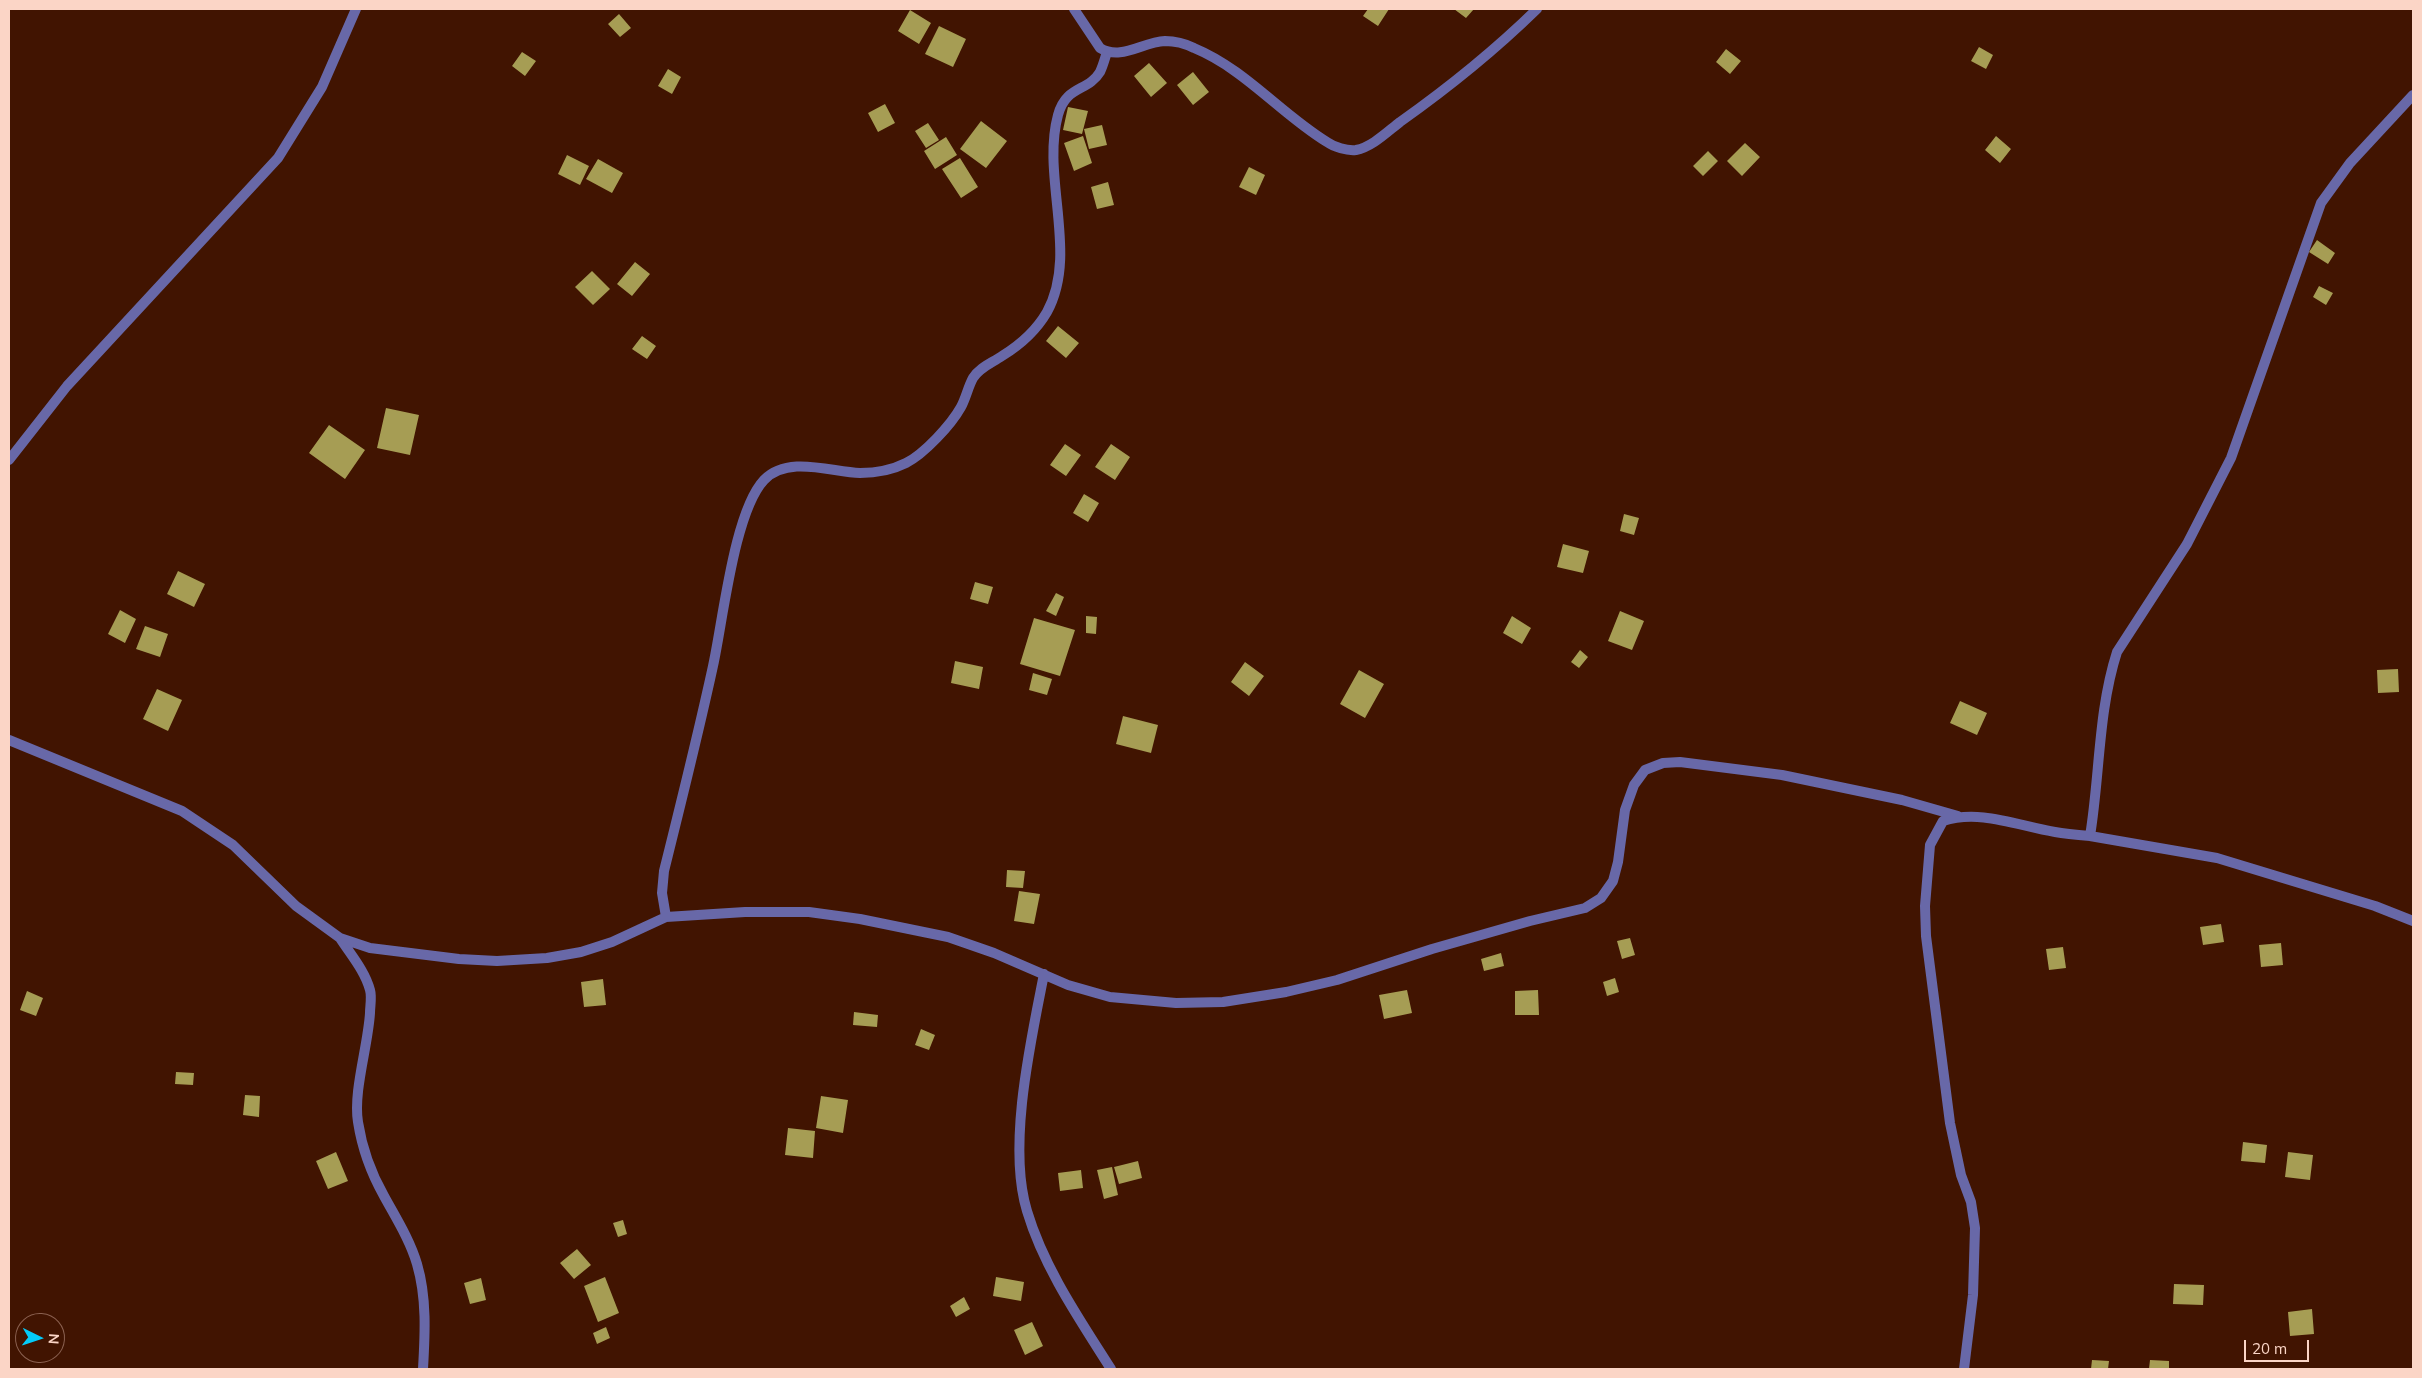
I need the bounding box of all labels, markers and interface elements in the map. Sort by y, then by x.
north arrow [15,1313,65,1363]
scale bar [2247,1330,2312,1362]
text: N [45,1333,63,1345]
text: 20 m [2252,1339,2287,1358]

